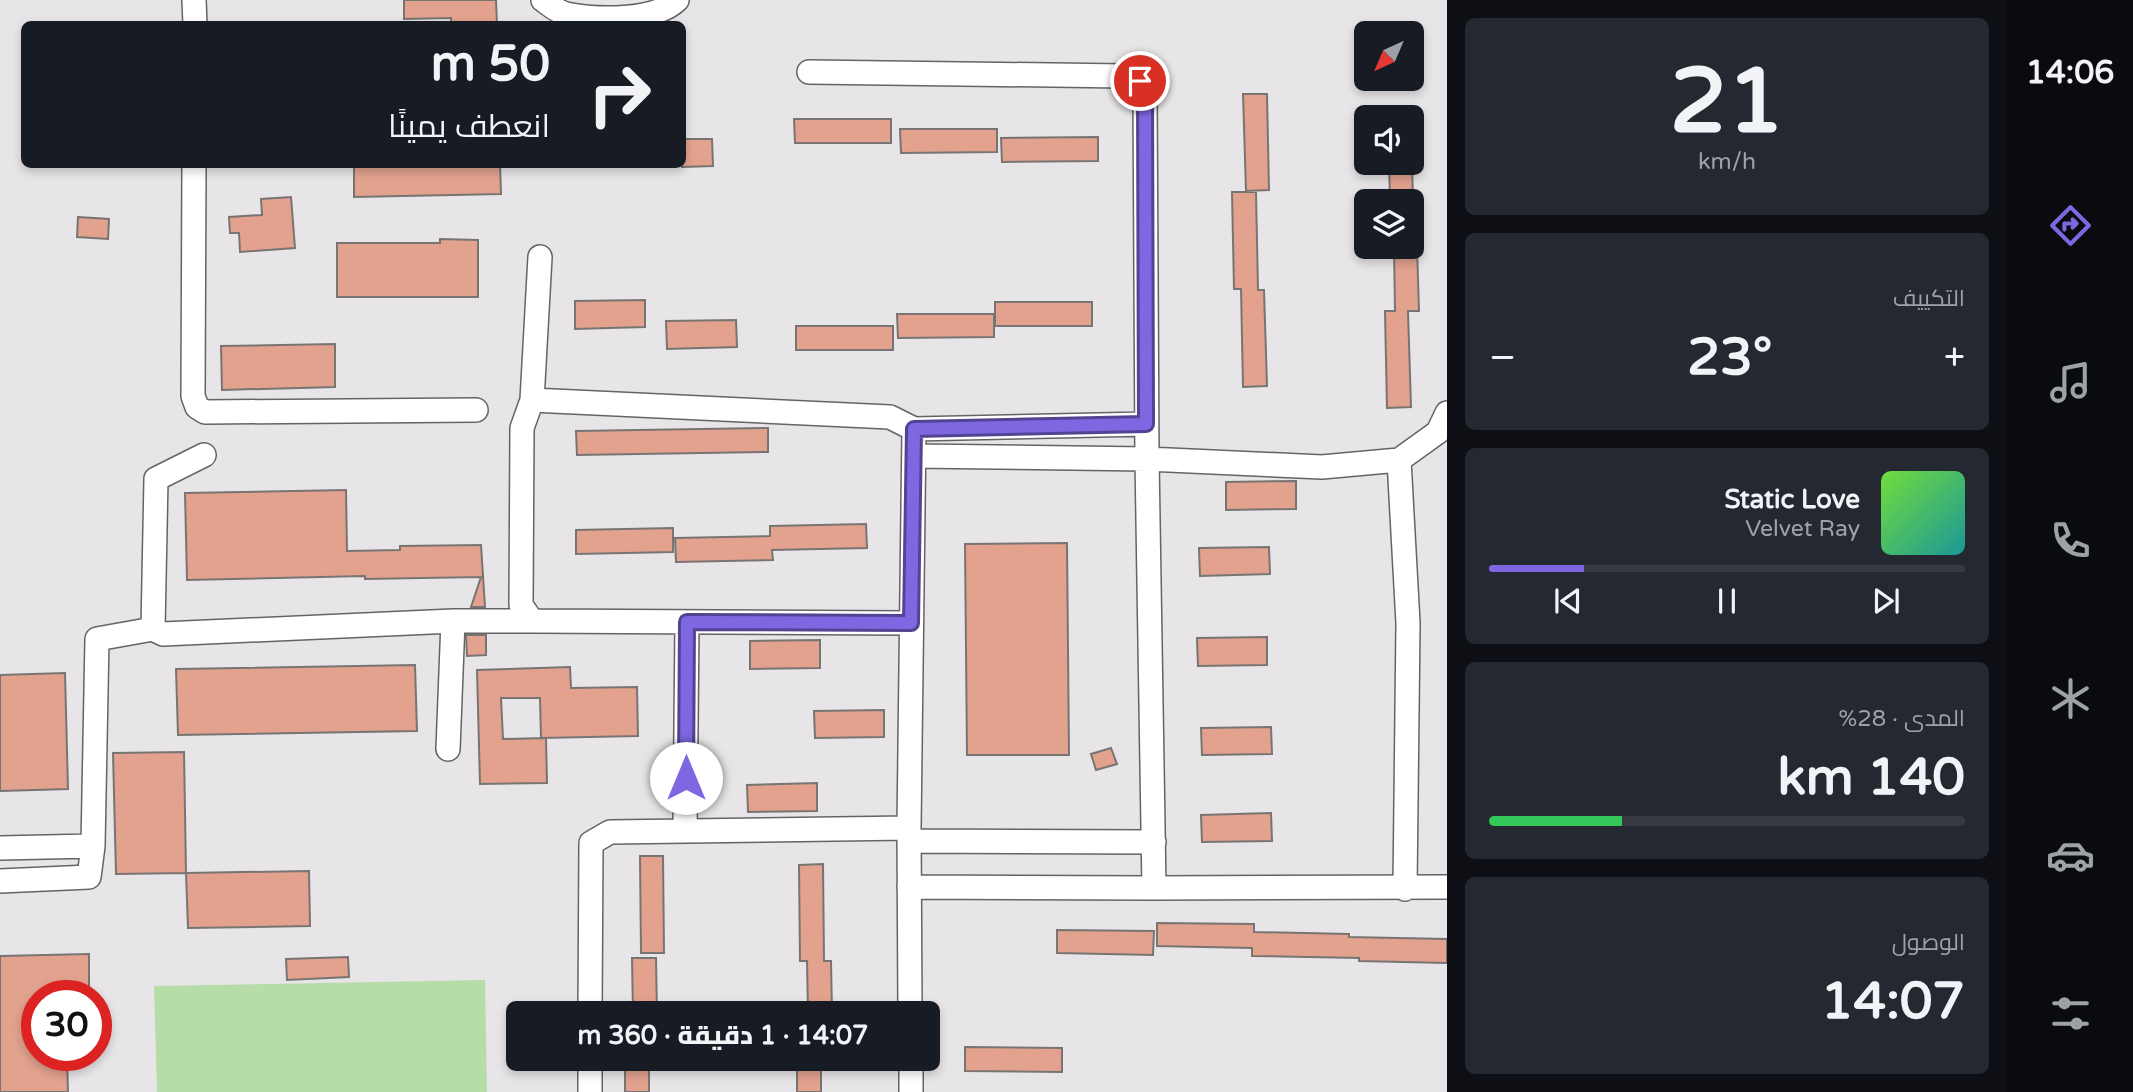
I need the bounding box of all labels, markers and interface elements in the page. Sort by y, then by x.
north arrow [1354,21,1424,91]
map controls [1354,21,1424,259]
text: 50 m [431,35,550,94]
text: 21 [1670,47,1784,157]
icon: right [574,49,665,140]
pin [1110,51,1170,111]
text: 14:06 [2026,54,2114,92]
icon: arrive [1121,62,1159,100]
button: sound [1354,105,1424,175]
text: انعطف يمينًا [388,108,550,146]
text: km/h [1698,148,1756,176]
button: layers [1354,189,1424,259]
icon: directions [2046,201,2095,250]
text: التكييف [1893,285,1965,313]
text: 23° [1687,326,1772,389]
text: − [1489,335,1516,381]
text: + [1944,335,1965,381]
icon: music [2046,358,2095,407]
text: Static Love [1724,484,1860,515]
text: Velvet Ray [1745,515,1860,543]
icon: phone [2046,516,2095,565]
icon: previous [1549,582,1587,620]
icon: pause [1708,582,1746,620]
icon: next [1867,582,1905,620]
icon: climate [2046,674,2095,723]
text: المدى · 28% [1838,705,1965,733]
position arrow [649,741,723,815]
text: 140 km [1777,746,1965,809]
icon: car [2046,831,2095,880]
text: الوصول [1892,929,1965,957]
text: 14:07 [1821,970,1965,1033]
speed limit sign: 30 [21,980,112,1071]
icon: filters [2046,989,2095,1038]
text: 14:07 · 1 دقيقة · 360 m [578,1020,868,1051]

